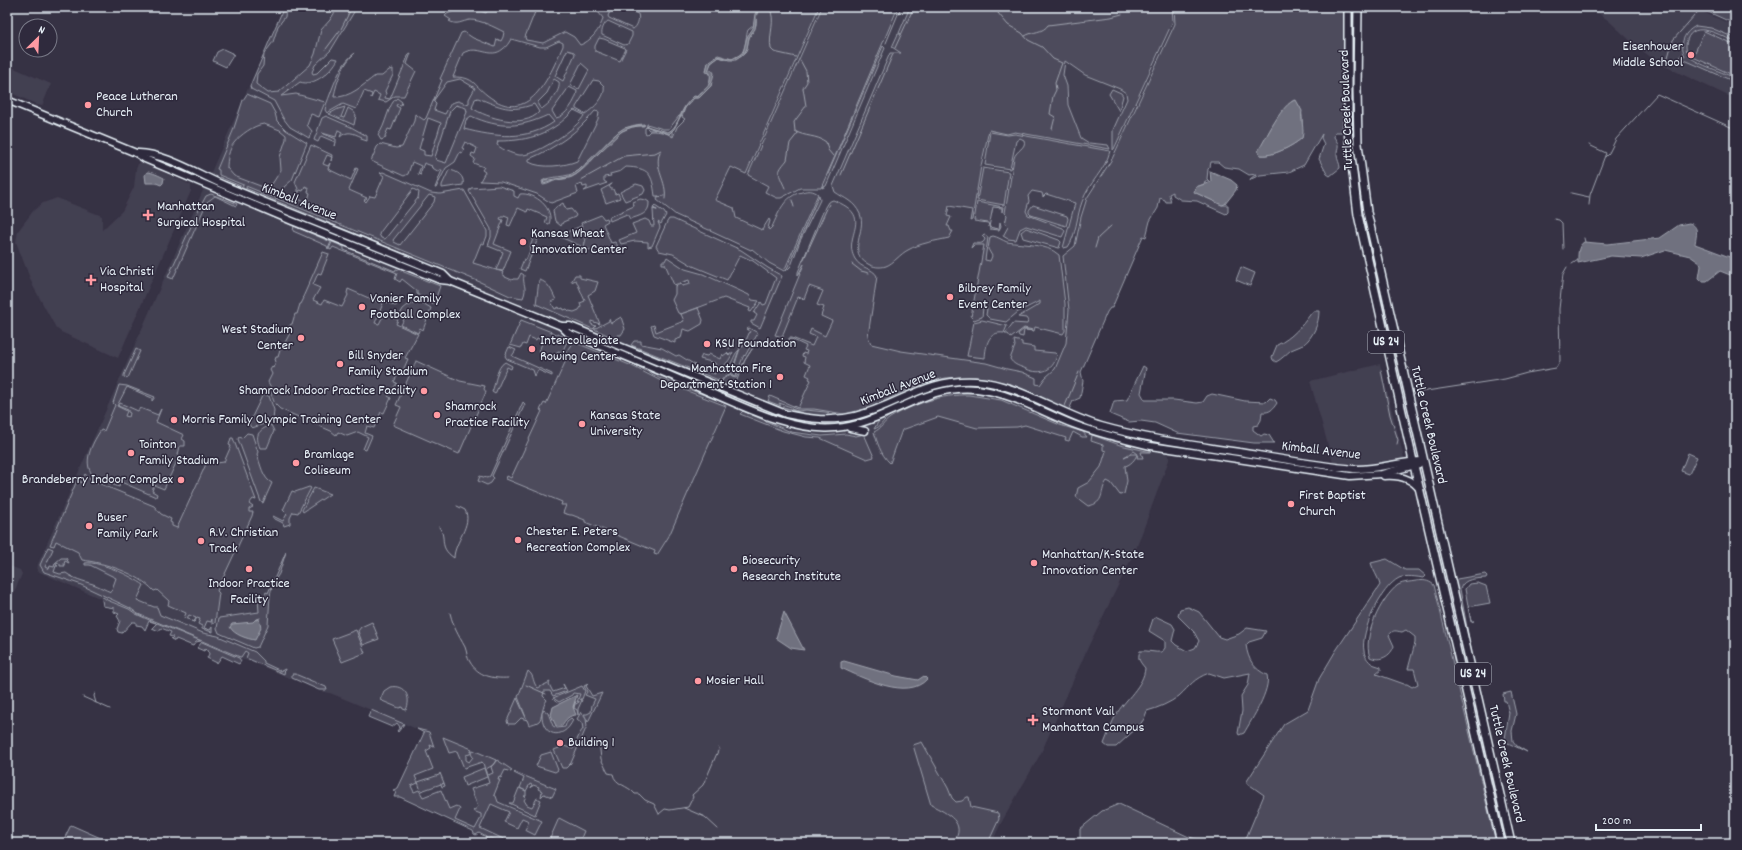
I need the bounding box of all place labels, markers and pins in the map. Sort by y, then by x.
place label: Eisenhower Middle School [1612,37,1684,73]
marker: Eisenhower Middle School [1686,50,1696,60]
place label: Peace Lutheran Church [96,87,178,123]
marker: Peace Lutheran Church [83,100,93,110]
place label: Manhattan Surgical Hospital [157,197,246,233]
marker: Manhattan Surgical Hospital [142,209,154,221]
place label: Kansas Wheat Innovation Center [531,224,627,260]
marker: Kansas Wheat Innovation Center [518,237,528,247]
place label: Via Christi Hospital [100,262,154,298]
marker: Via Christi Hospital [85,274,97,286]
place label: Bilbrey Family Event Center [958,279,1031,315]
place label: Vanier Family Football Complex [370,289,460,325]
marker: Bilbrey Family Event Center [945,292,955,302]
marker: Vanier Family Football Complex [357,302,367,312]
place label: West Stadium Center [222,320,294,356]
place label: Intercollegiate Rowing Center [540,331,619,367]
marker: West Stadium Center [296,333,306,343]
place label: KSU Foundation [715,334,796,354]
marker: KSU Foundation [702,339,712,349]
marker: Intercollegiate Rowing Center [527,344,537,354]
place label: Bill Snyder Family Stadium [348,346,428,382]
marker: Bill Snyder Family Stadium [335,359,345,369]
place label: Manhattan Fire Department Station 1 [660,359,772,395]
marker: Manhattan Fire Department Station 1 [775,372,785,382]
place label: Shamrock Indoor Practice Facility [239,381,416,401]
marker: Shamrock Indoor Practice Facility [419,386,429,396]
place label: Shamrock Practice Facility [445,397,530,433]
place label: Kansas State University [590,406,660,442]
place label: Morris Family Olympic Training Center [182,410,382,430]
marker: Shamrock Practice Facility [432,410,442,420]
marker: Morris Family Olympic Training Center [169,415,179,425]
marker: Kansas State University [577,419,587,429]
place label: Tointon Family Stadium [139,435,219,471]
place label: Bramlage Coliseum [304,445,354,481]
marker: Tointon Family Stadium [126,448,136,458]
marker: Bramlage Coliseum [291,458,301,468]
place label: Brandeberry Indoor Complex [22,470,173,490]
marker: Brandeberry Indoor Complex [176,475,186,485]
place label: First Baptist Church [1299,486,1366,522]
marker: First Baptist Church [1286,499,1296,509]
place label: Buser Family Park [97,508,158,544]
marker: Buser Family Park [84,521,94,531]
place label: Chester E. Peters Recreation Complex [526,522,630,558]
place label: R.V. Christian Track [209,523,278,559]
marker: Chester E. Peters Recreation Complex [513,535,523,545]
marker: R.V. Christian Track [196,536,206,546]
place label: Manhattan/K-State Innovation Center [1042,545,1144,581]
place label: Biosecurity Research Institute [742,551,841,587]
marker: Manhattan/K-State Innovation Center [1029,558,1039,568]
marker: Indoor Practice Facility [244,564,254,574]
marker: Biosecurity Research Institute [729,564,739,574]
place label: Indoor Practice Facility [208,574,290,610]
place label: Mosier Hall [706,671,765,691]
marker: Mosier Hall [693,676,703,686]
place label: Stormont Vail Manhattan Campus [1042,702,1144,738]
marker: Stormont Vail Manhattan Campus [1027,714,1039,726]
place label: Building 1 [568,733,615,753]
marker: Building 1 [555,738,565,748]

